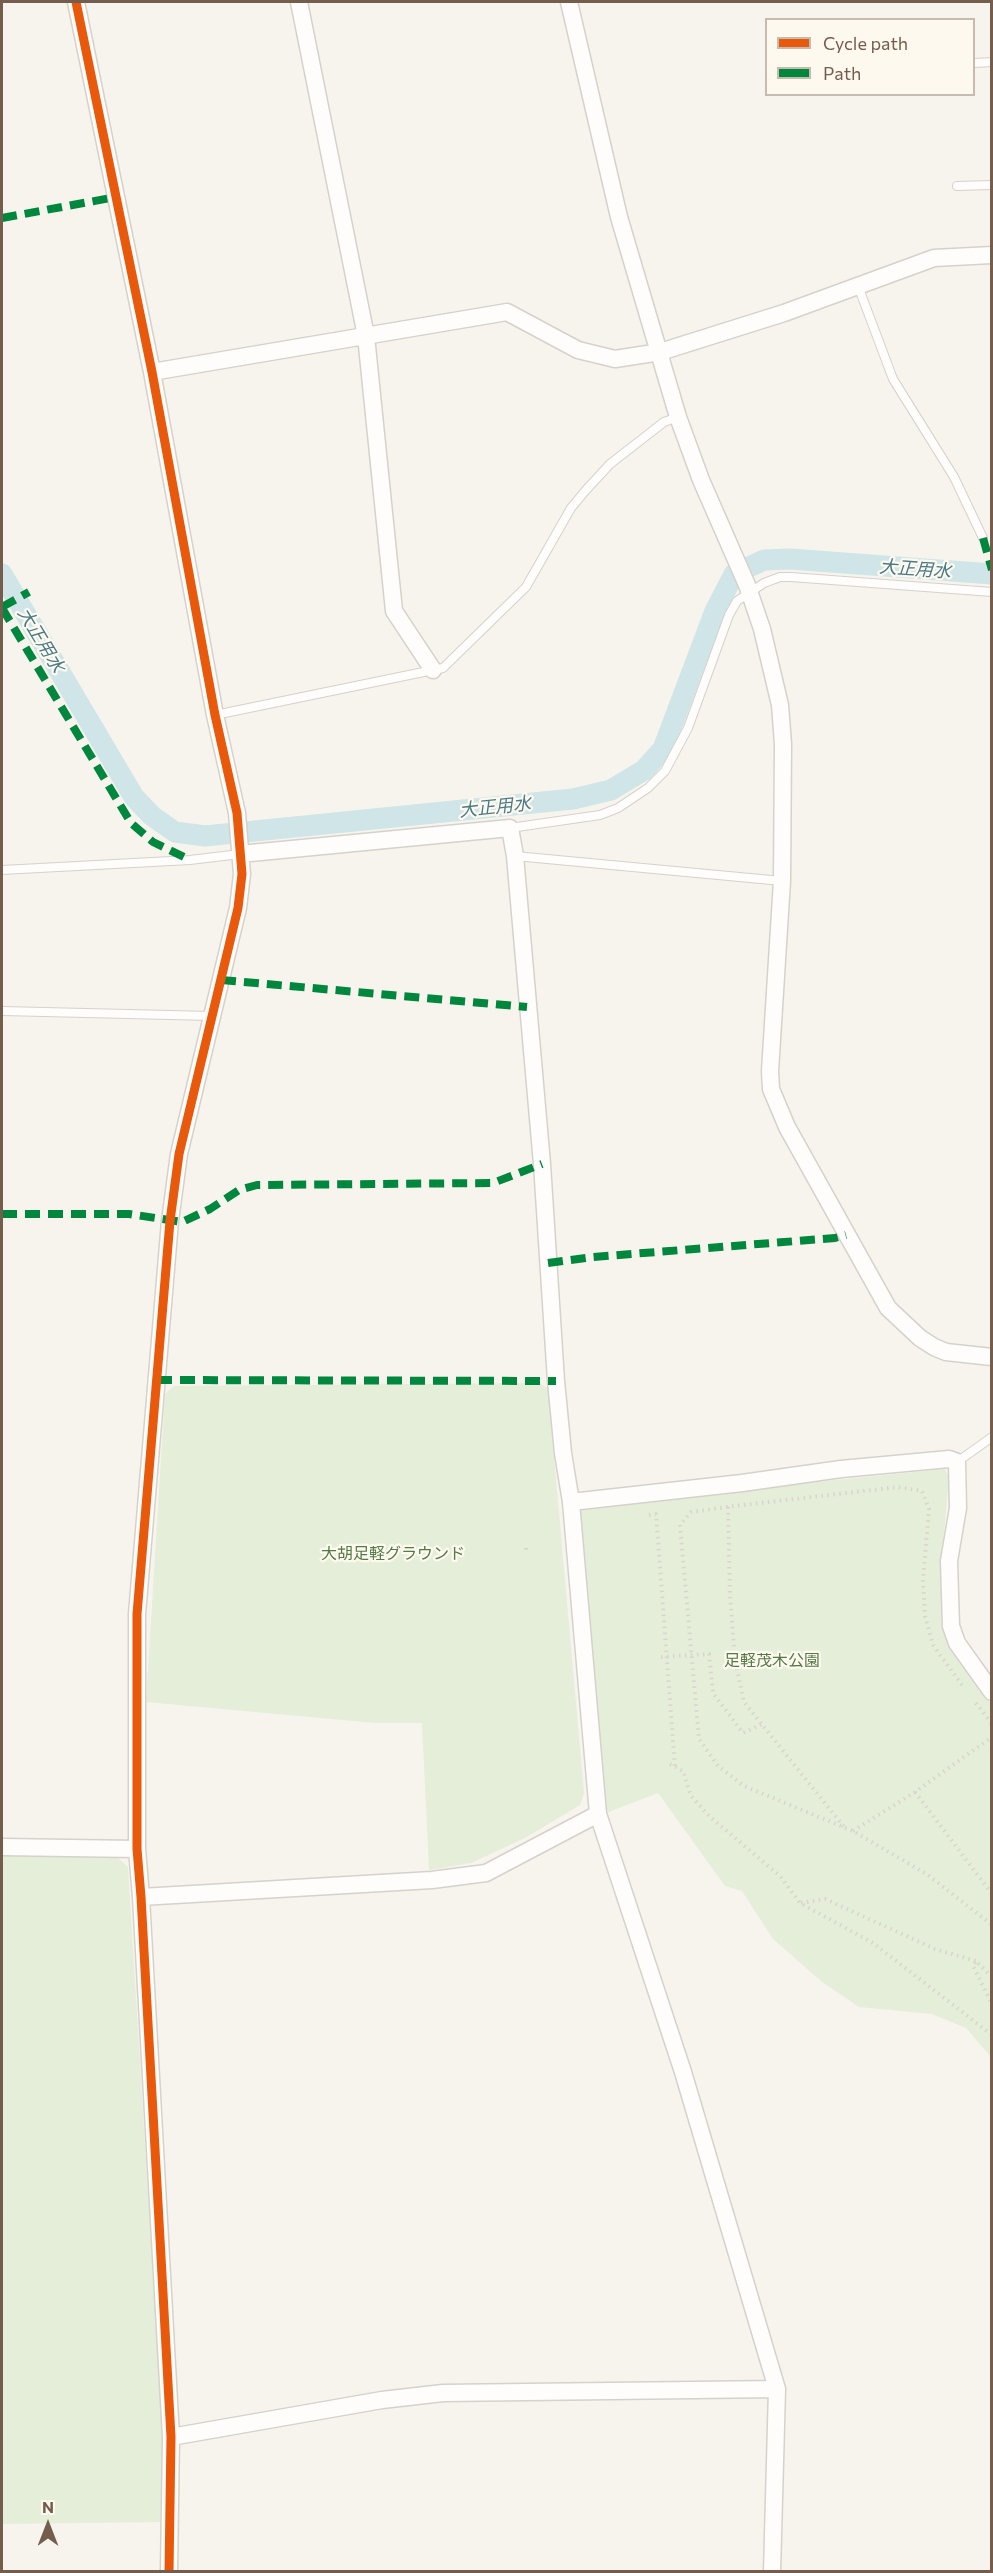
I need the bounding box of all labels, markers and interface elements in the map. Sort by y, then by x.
legend [765,18,975,96]
text: Cycle path [823,32,908,54]
text: Path [823,62,861,84]
water label: 大正用水 [878,556,952,582]
water label: 大正用水 [13,604,69,676]
water label: 大正用水 [458,792,532,822]
park label: 大胡足軽グラウンド [321,1544,465,1564]
park label: 足軽茂木公園 [724,1651,820,1671]
north arrow [18,2495,78,2555]
text: N [42,2497,54,2516]

